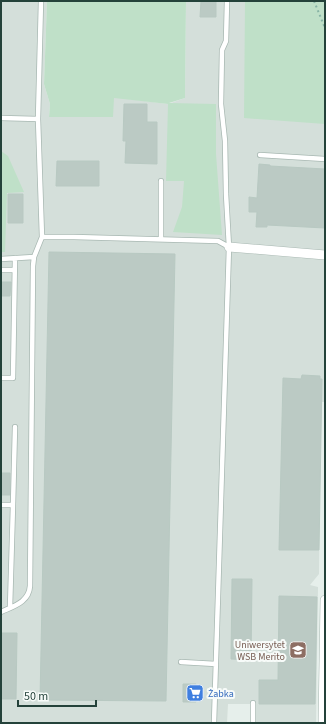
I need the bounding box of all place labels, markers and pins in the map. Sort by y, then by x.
place label: Uniwersytet WSB Merito [235,638,286,664]
school or university icon: Uniwersytet WSB Merito [288,640,308,660]
supermarket icon: Żabka [185,683,205,703]
place label: Żabka [208,687,234,701]

